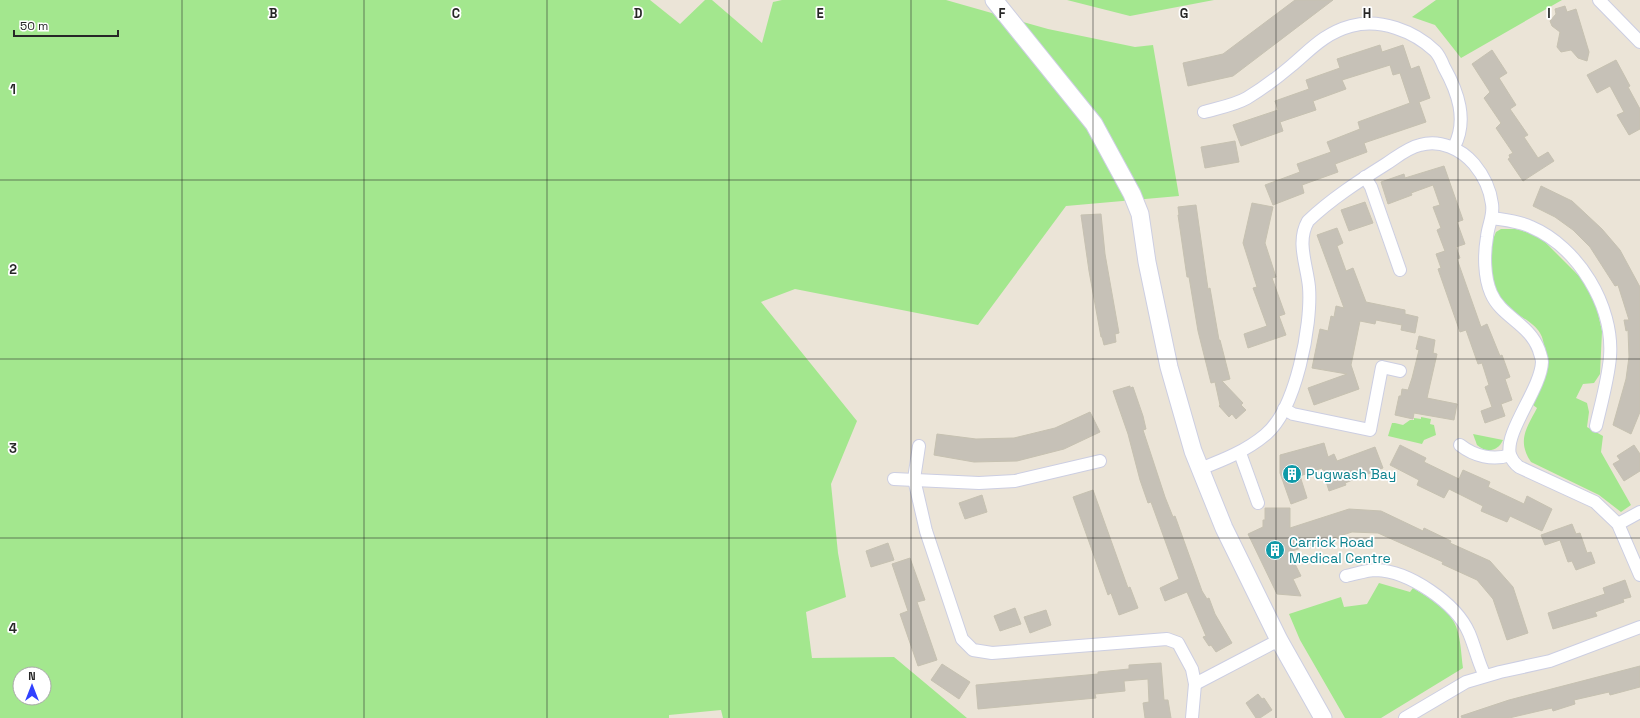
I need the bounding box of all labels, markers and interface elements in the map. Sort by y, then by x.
text: B [269,5,278,22]
text: C [452,5,460,22]
text: D [634,5,643,22]
text: E [816,5,824,22]
text: F [999,5,1006,22]
text: G [1180,5,1188,22]
text: H [1363,5,1371,22]
text: I [1547,5,1551,22]
scale bar [14,12,118,38]
text: 50 m [20,18,48,34]
text: 1 [10,81,16,98]
text: 2 [9,261,17,278]
text: 3 [9,440,17,457]
building icon: Pugwash Bay [1281,463,1303,485]
place label: Pugwash Bay [1306,465,1396,483]
place label: Carrick Road Medical Centre [1289,533,1391,567]
building icon: Carrick Road Medical Centre [1264,539,1286,561]
text: 4 [9,620,17,637]
north arrow [12,666,52,706]
text: N [28,669,36,683]

